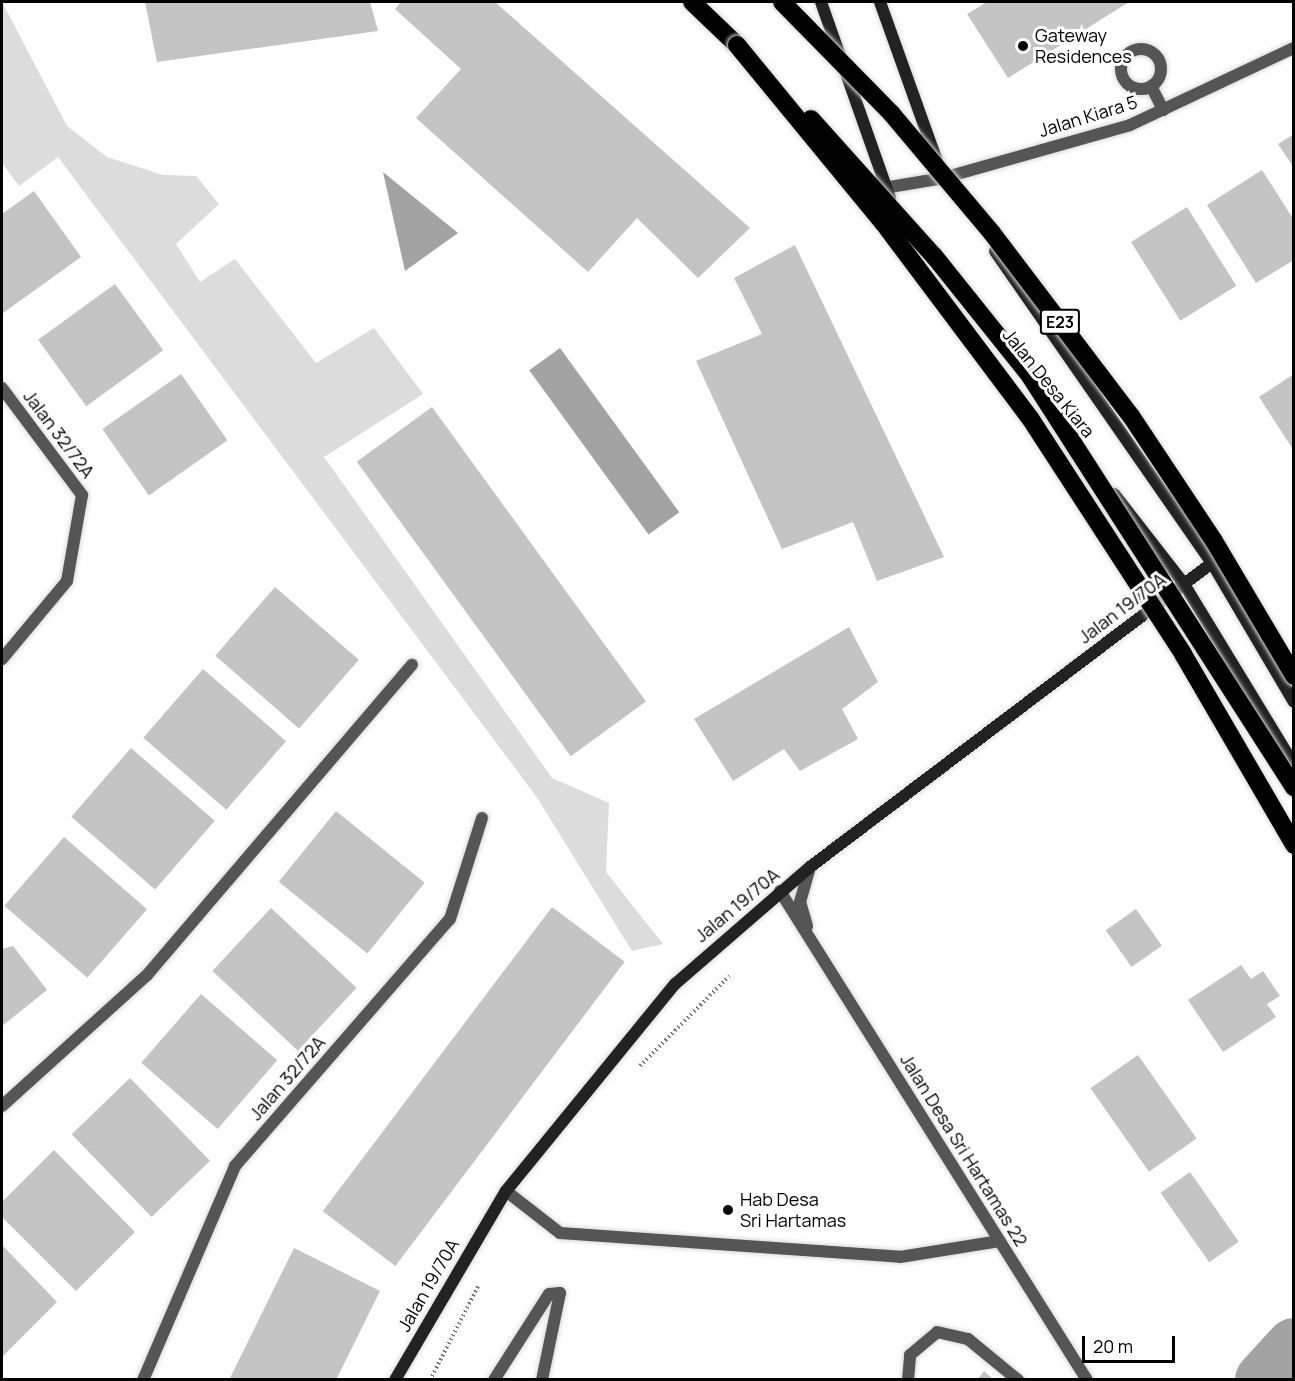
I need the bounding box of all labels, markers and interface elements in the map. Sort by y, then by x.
place label: Gateway Residences [1035,25,1132,68]
marker: Gateway Residences [1016,39,1030,53]
street label: Jalan Kiara 5 [1036,91,1140,141]
road number: E23 [1039,309,1081,335]
street label: Jalan Desa Kiara [999,324,1099,442]
street label: Jalan 32/72A [19,386,99,482]
street label: Jalan 19/70A [1074,568,1170,648]
street label: Jalan 19/70A [690,863,784,947]
street label: Jalan 32/72A [245,1032,329,1124]
street label: Jalan Desa Sri Hartamas 22 [896,1050,1032,1250]
place label: Hab Desa Sri Hartamas [740,1189,846,1232]
marker: Hab Desa Sri Hartamas [721,1203,735,1217]
street label: Jalan 19/70A [393,1235,463,1335]
scale bar [1085,1324,1178,1362]
text: 20 m [1093,1334,1133,1358]

